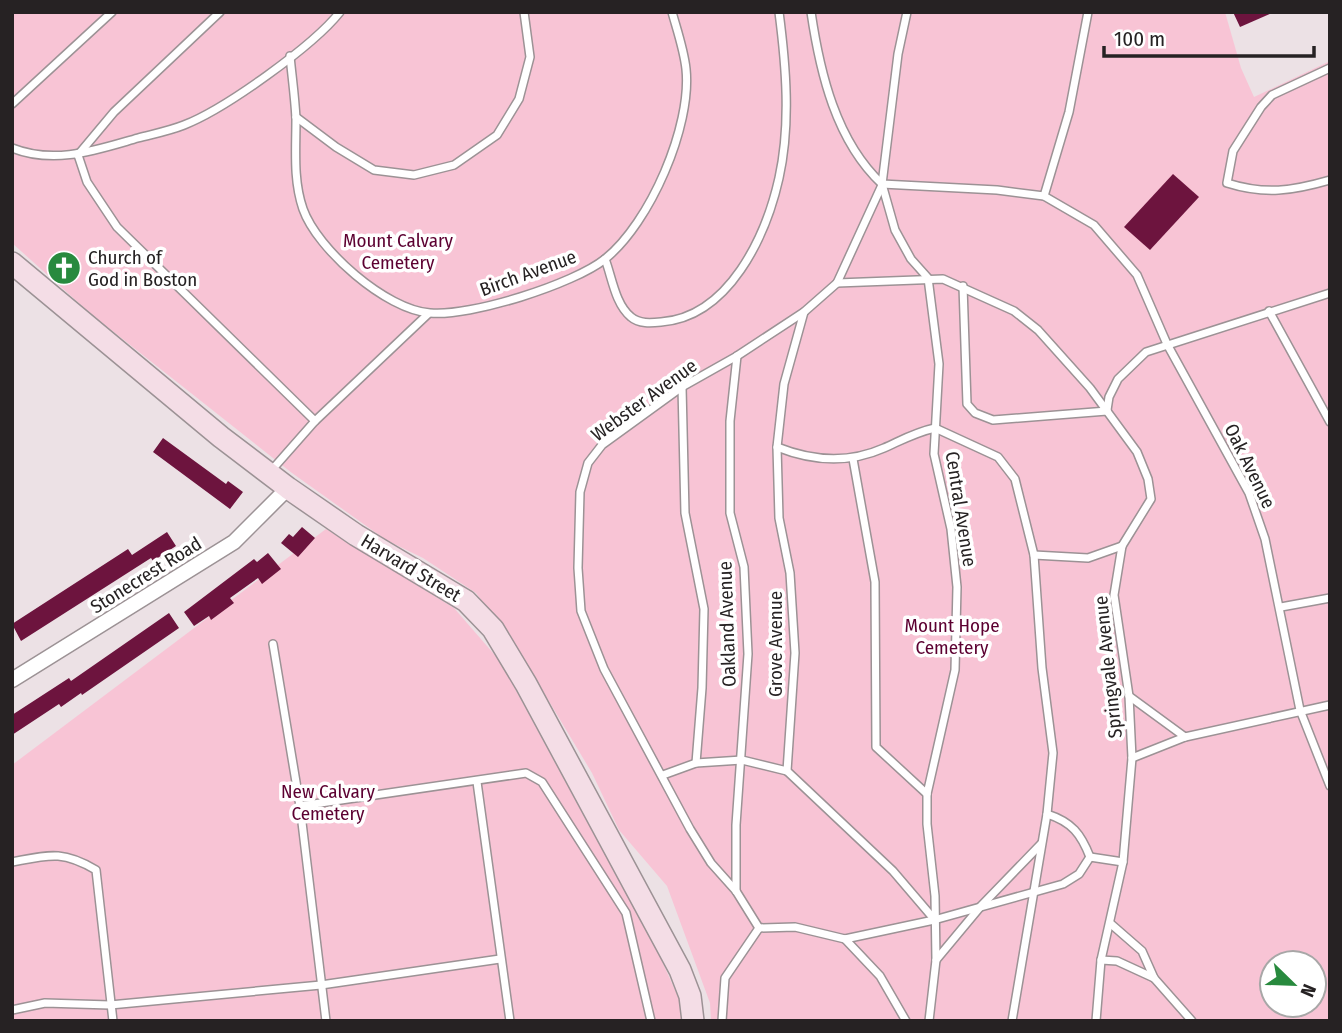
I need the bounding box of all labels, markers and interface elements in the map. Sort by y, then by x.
scale bar [1104,14,1314,58]
text: 100 m [1114,26,1165,52]
park label: Mount Calvary Cemetery [343,229,454,274]
street label: Birch Avenue [477,245,579,301]
place label: Church of God in Boston [88,246,197,291]
church icon: Church of God in Boston [45,249,83,287]
street label: Webster Avenue [587,354,701,446]
street label: Oak Avenue [1220,420,1280,512]
street label: Central Avenue [941,450,981,568]
street label: Harvard Street [357,529,466,607]
street label: Stonecrest Road [86,532,206,618]
street label: Oakland Avenue [713,561,741,687]
street label: Grove Avenue [764,591,787,697]
street label: Springvale Avenue [1089,595,1127,739]
park label: Mount Hope Cemetery [904,614,1000,659]
park label: New Calvary Cemetery [281,780,375,825]
north arrow [1258,949,1328,1019]
text: N [1295,981,1321,1000]

